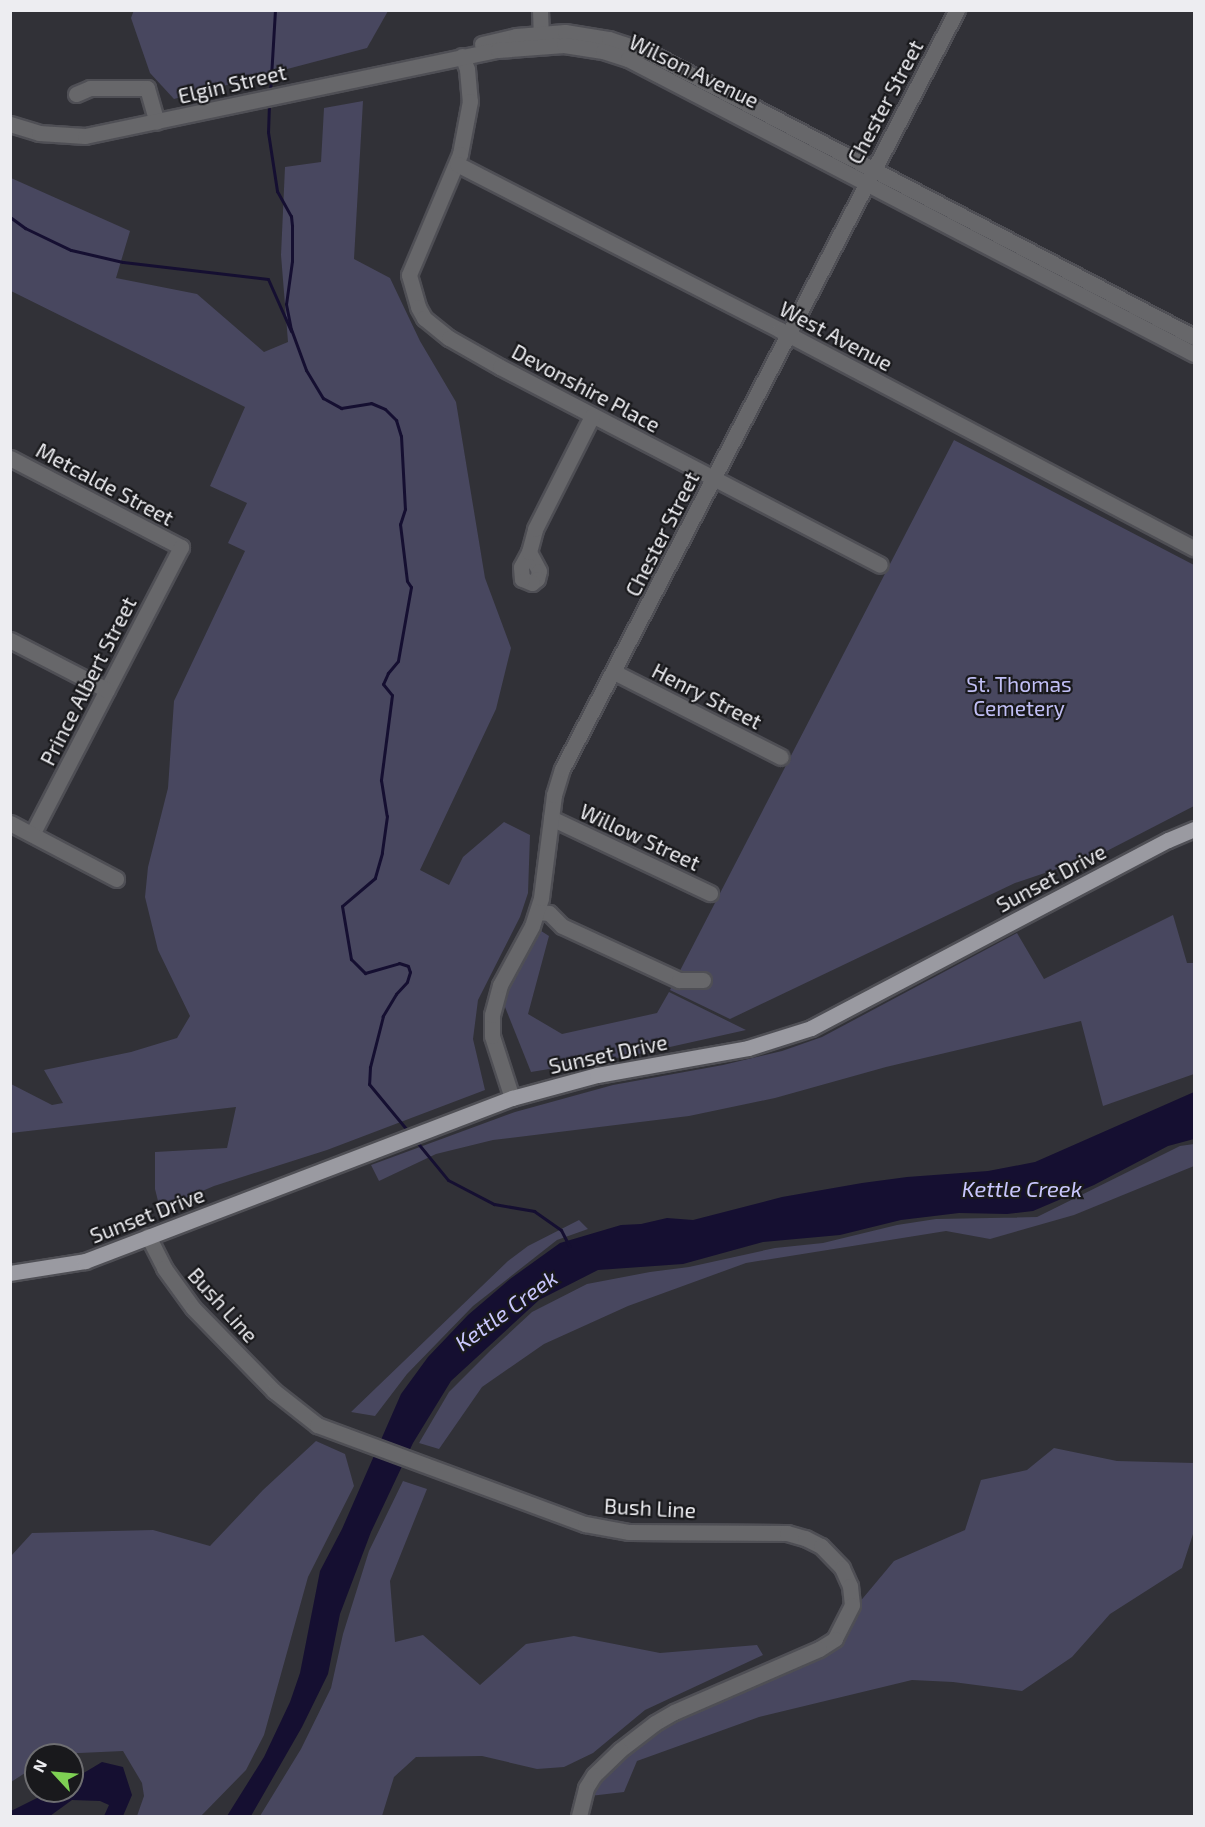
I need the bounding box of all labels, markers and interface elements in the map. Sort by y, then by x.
street label: Wilson Avenue [625,29,763,113]
street label: Chester Street [842,36,928,168]
street label: Elgin Street [175,59,289,109]
street label: West Avenue [775,296,897,376]
street label: Devonshire Place [508,338,664,438]
street label: Metcalde Street [32,437,178,531]
street label: Chester Street [620,467,704,601]
street label: Prince Albert Street [34,592,142,770]
street label: Henry Street [648,658,766,734]
park label: St. Thomas Cemetery [966,671,1072,721]
street label: Willow Street [576,798,704,876]
street label: Sunset Drive [992,839,1110,917]
street label: Sunset Drive [546,1029,670,1079]
water label: Kettle Creek [962,1176,1082,1202]
street label: Sunset Drive [86,1182,208,1248]
street label: Bush Line [183,1262,263,1348]
water label: Kettle Creek [450,1264,562,1356]
street label: Bush Line [603,1493,697,1523]
north arrow [24,1743,84,1803]
text: N [28,1756,50,1775]

